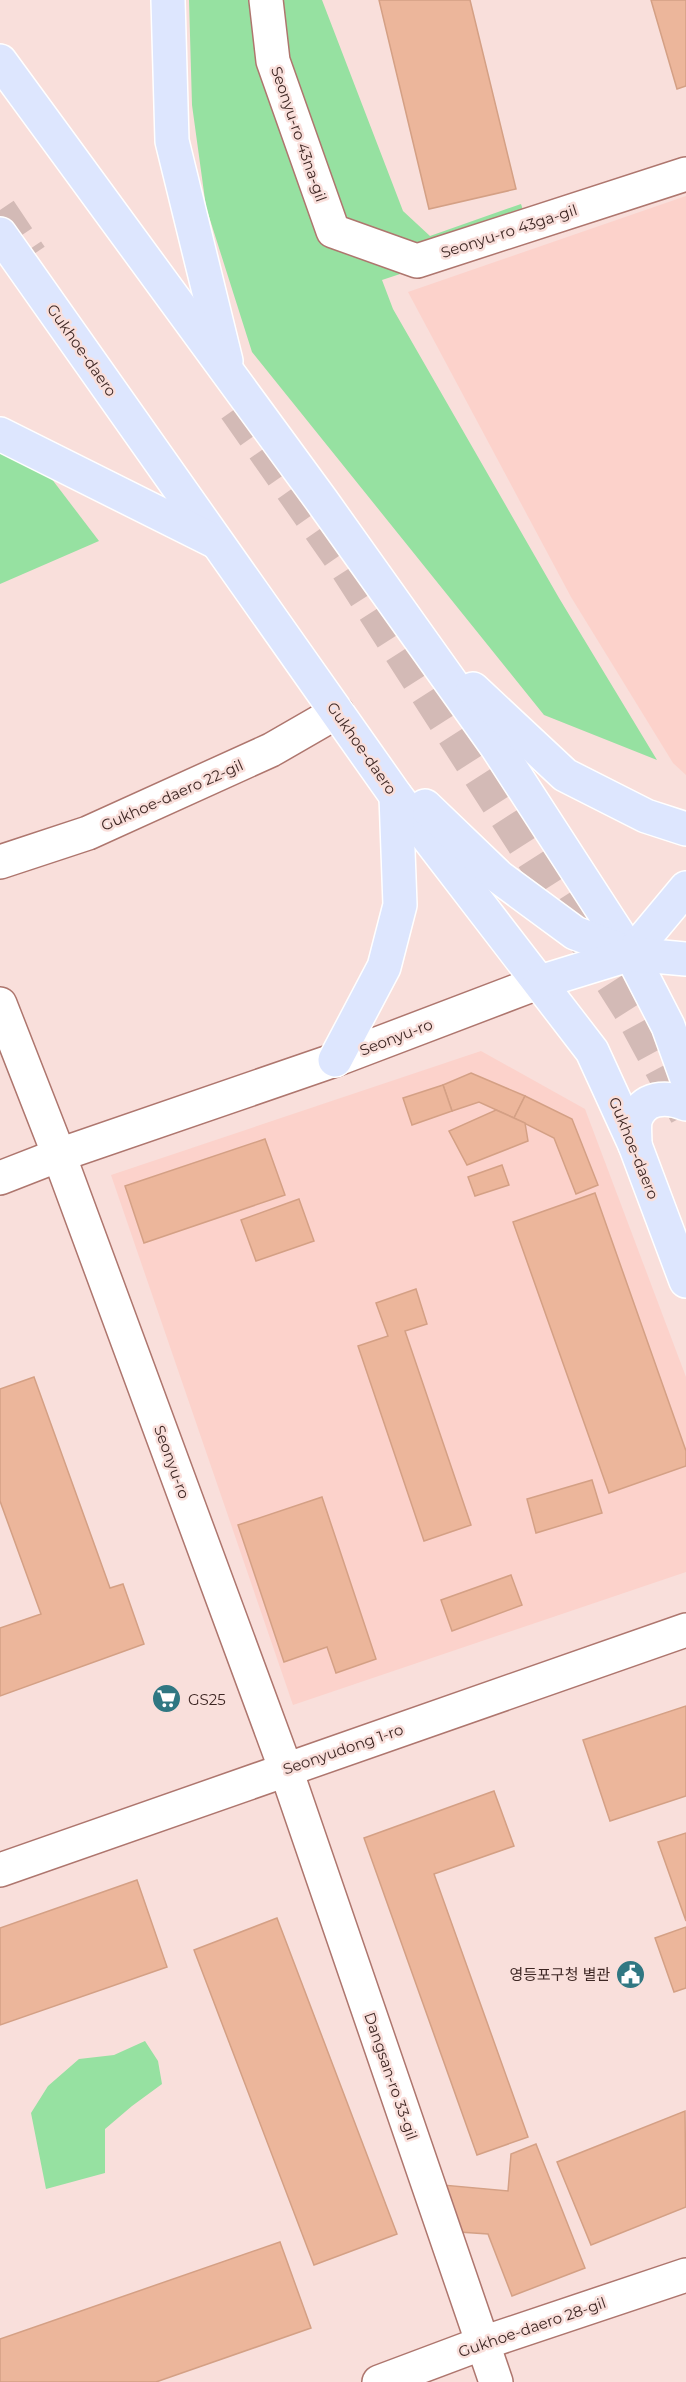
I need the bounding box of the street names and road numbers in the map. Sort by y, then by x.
street label: Seonyu-ro 43na-gil [267,64,331,204]
street label: Seonyu-ro 43ga-gil [438,200,580,262]
street label: Gukhoe-daero [43,300,121,400]
street label: Gukhoe-daero [323,698,401,798]
street label: Gukhoe-daero 22-gil [98,755,246,835]
street label: Seonyu-ro [357,1014,435,1060]
street label: Gukhoe-daero [605,1094,663,1202]
street label: Seonyu-ro [150,1423,194,1501]
street label: Seonyudong 1-ro [280,1719,406,1779]
street label: Dangsan-ro 33-gil [360,2010,422,2142]
street label: Gukhoe-daero 28-gil [456,2293,608,2361]

